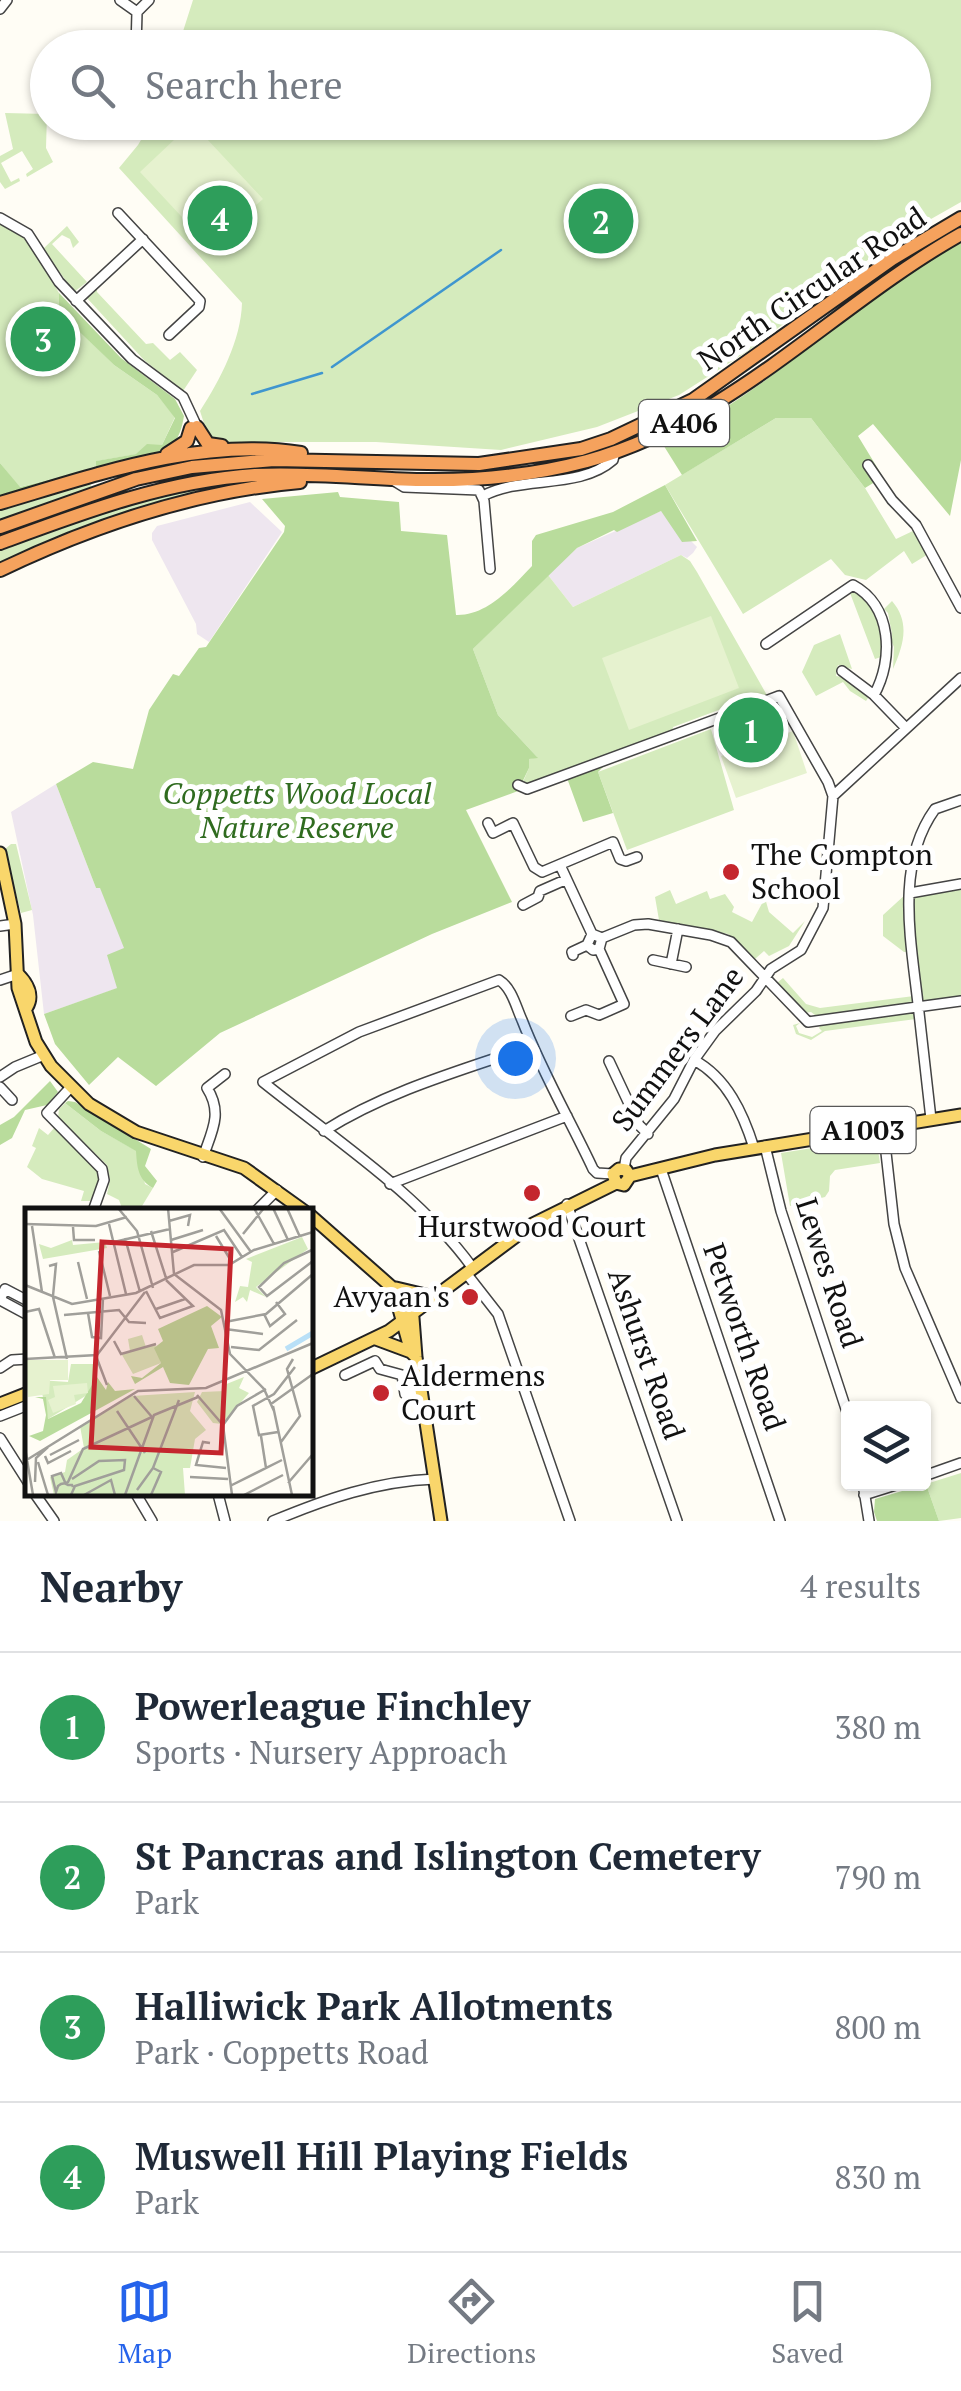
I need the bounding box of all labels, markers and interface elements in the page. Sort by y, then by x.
search box [30,30,931,140]
icon: search [65,58,120,113]
text: Search here [145,60,343,110]
pin: 4 [188,180,252,256]
pin: 2 [568,184,634,258]
street label: North Circular Road [690,197,933,379]
pin: 3 [10,302,76,376]
road number: A406 [639,400,729,446]
pin: 1 [718,692,784,768]
park label: Coppetts Wood Local Nature Reserve [162,773,432,847]
place label: The Compton School [751,834,933,908]
marker: The Compton School [720,861,742,883]
street label: Summers Lane [602,958,752,1139]
your location [490,1033,541,1084]
road number: A1003 [810,1107,916,1153]
marker: Hurstwood Court [521,1182,543,1204]
street label: Lewes Road [787,1193,873,1353]
place label: Hurstwood Court [418,1206,646,1246]
inset map [25,1208,312,1496]
street label: Petworth Road [694,1238,796,1436]
street label: Ashurst Road [599,1263,695,1444]
place label: Avyaan's [334,1276,450,1316]
marker: Avyaan's [459,1286,481,1308]
place label: Aldermens Court [401,1355,546,1429]
marker: Aldermens Court [370,1382,392,1404]
map controls [841,1401,931,1491]
button: layers [841,1401,931,1491]
text: Nearby [40,1558,182,1614]
text: 4 results [800,1565,921,1607]
text: Powerleague Finchley [135,1681,530,1731]
text: 1 [63,1706,82,1748]
text: 380 m [834,1706,921,1748]
text: Sports · Nursery Approach [135,1731,507,1773]
text: St Pancras and Islington Cemetery [135,1831,761,1881]
text: 2 [63,1856,82,1898]
text: 790 m [834,1856,921,1898]
text: Park [135,1881,199,1923]
text: Halliwick Park Allotments [135,1981,613,2031]
text: 3 [63,2006,82,2048]
text: 800 m [834,2006,921,2048]
text: Park · Coppetts Road [135,2031,429,2073]
text: Muswell Hill Playing Fields [135,2131,628,2181]
text: 4 [63,2156,82,2198]
text: 830 m [834,2156,921,2198]
text: Park [135,2181,199,2223]
tab: Map [117,2274,172,2371]
tab: Directions [407,2274,536,2371]
tab: Saved [771,2274,844,2371]

